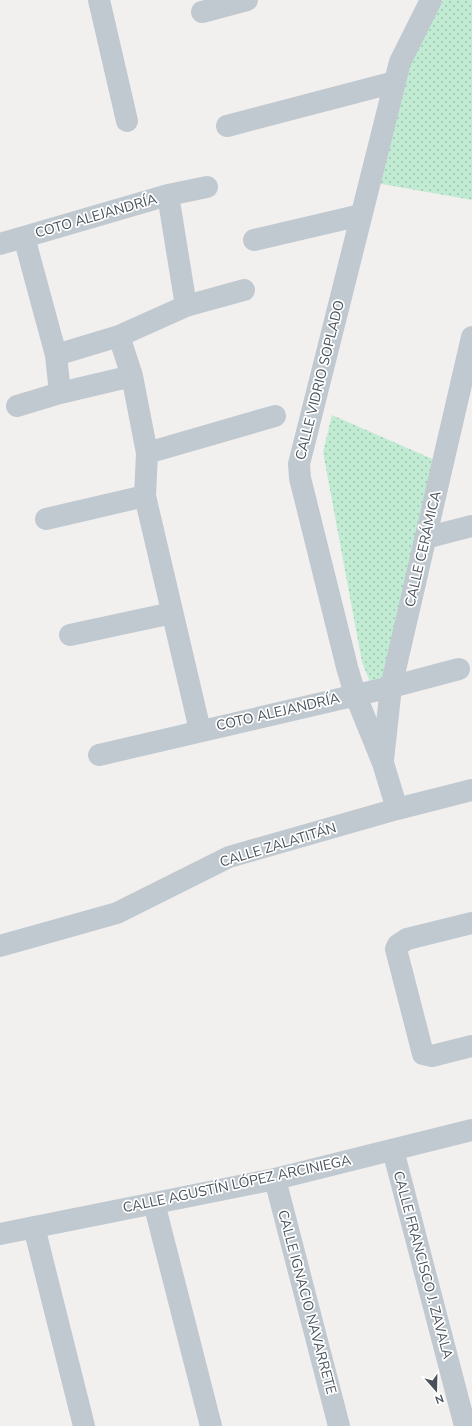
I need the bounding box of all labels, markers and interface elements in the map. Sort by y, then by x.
street label: COTO ALEJANDRÍA [33,189,159,243]
street label: CALLE VIDRIO SOPLADO [291,298,349,462]
street label: CALLE CERÁMICA [400,489,446,609]
street label: COTO ALEJANDRÍA [214,689,342,735]
street label: CALLE ZALATITÁN [217,818,339,872]
street label: CALLE AGUSTÍN LÓPEZ ARCINIEGA [121,1151,353,1217]
street label: CALLE FRANCISCO J. ZAVALA [389,1169,457,1361]
street label: CALLE IGNACIO NAVARRETE [273,1208,341,1396]
north arrow [416,1370,456,1410]
text: N [433,1390,446,1407]

